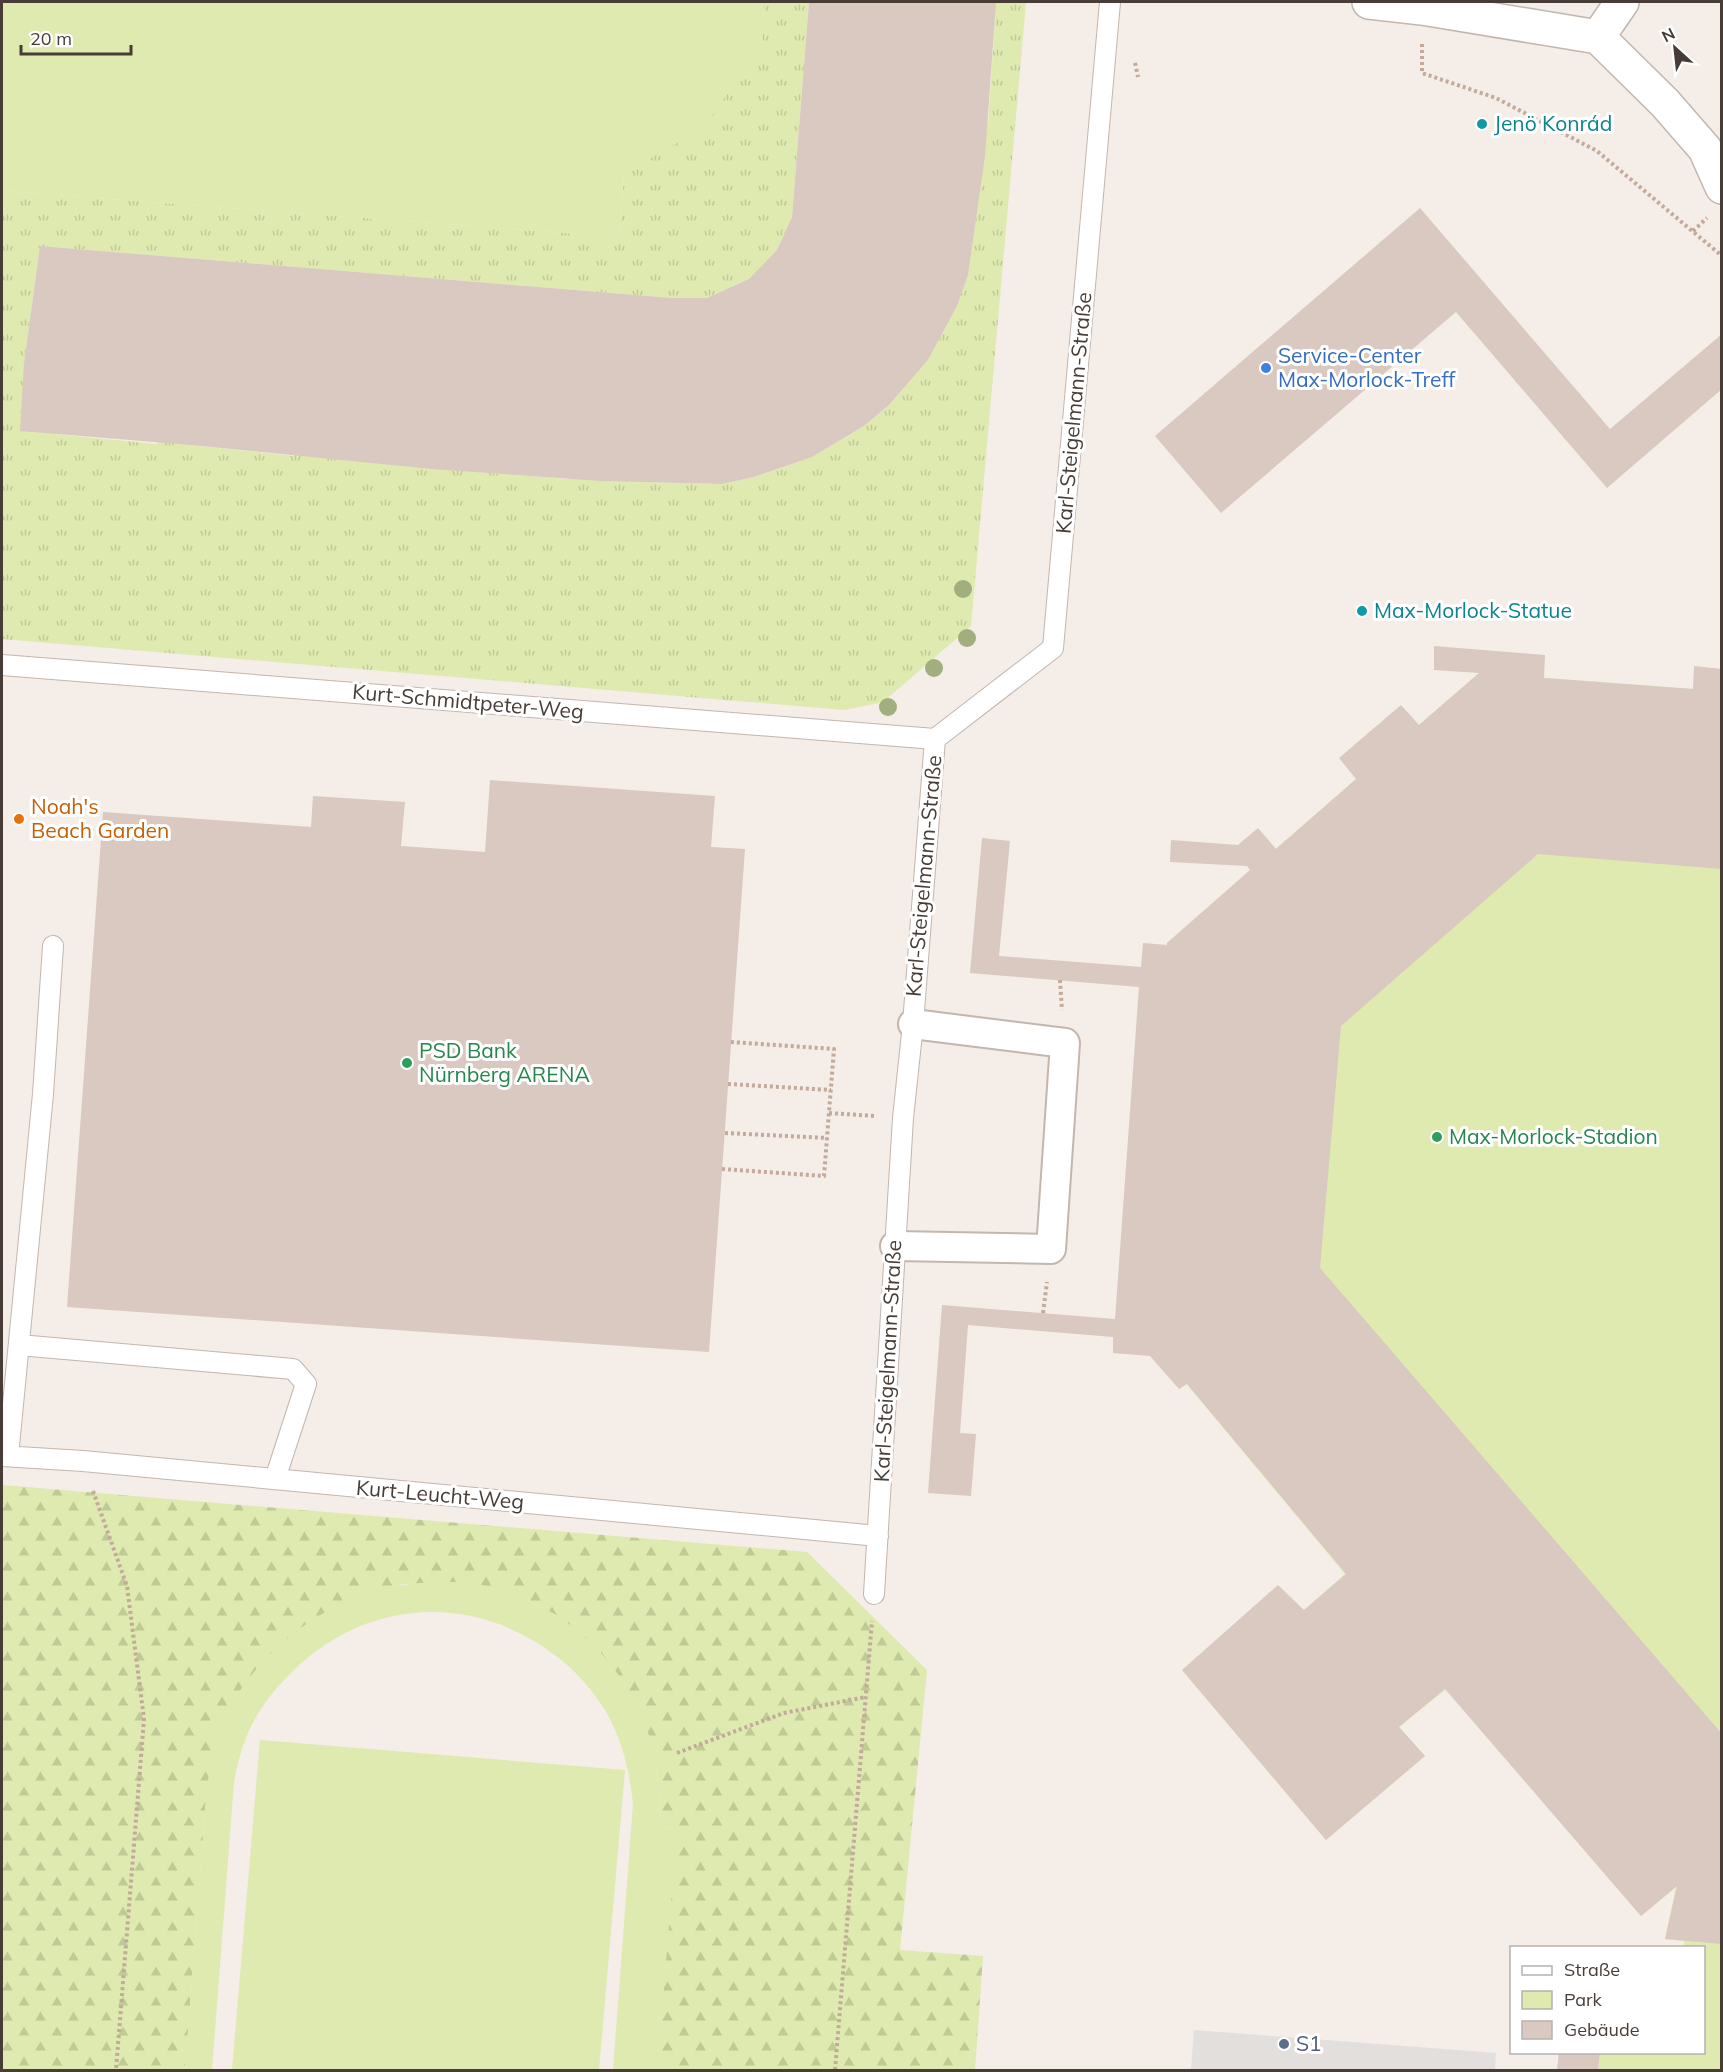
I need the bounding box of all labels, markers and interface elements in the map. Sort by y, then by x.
scale bar [21,18,130,56]
north arrow [1645,18,1705,78]
text: N [1658,23,1678,46]
text: 20 m [30,27,72,50]
place label: Jenö Konrád [1494,110,1612,136]
marker: Jenö Konrád [1475,117,1489,131]
street label: Karl-Steigelmann-Straße [1049,291,1097,535]
place label: Service-Center Max-Morlock-Treff [1278,342,1456,392]
marker: Service-Center Max-Morlock-Treff [1259,361,1273,375]
place label: Max-Morlock-Statue [1374,597,1572,623]
marker: Max-Morlock-Statue [1355,604,1369,618]
street label: Kurt-Schmidtpeter-Weg [351,678,585,724]
street label: Karl-Steigelmann-Straße [899,754,947,998]
place label: Noah's Beach Garden [31,793,169,843]
marker: Noah's Beach Garden [12,812,26,826]
place label: PSD Bank Nürnberg ARENA [419,1037,590,1087]
marker: PSD Bank Nürnberg ARENA [400,1056,414,1070]
place label: Max-Morlock-Stadion [1449,1123,1658,1149]
marker: Max-Morlock-Stadion [1430,1130,1444,1144]
street label: Karl-Steigelmann-Straße [868,1239,906,1483]
street label: Kurt-Leucht-Weg [355,1474,525,1514]
legend [1510,1946,1705,2054]
text: Straße [1564,1958,1620,1981]
text: Park [1564,1988,1603,2011]
text: Gebäude [1564,2018,1640,2041]
place label: S1 [1296,2030,1322,2056]
marker: S1 [1277,2037,1291,2051]

